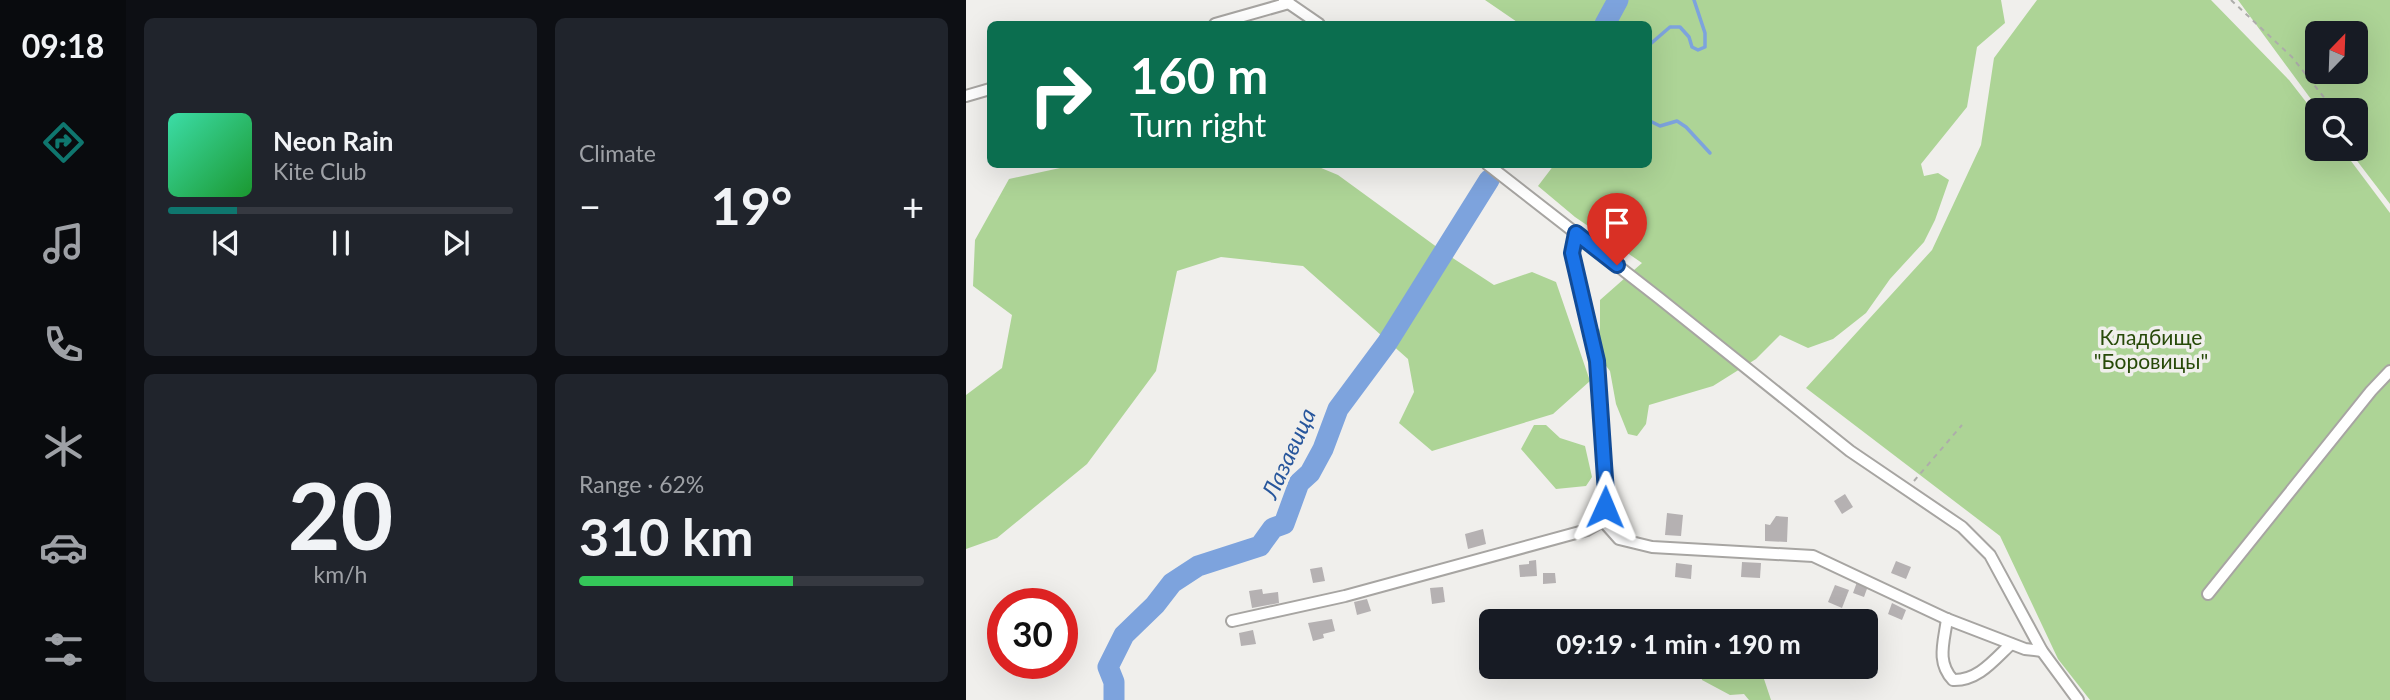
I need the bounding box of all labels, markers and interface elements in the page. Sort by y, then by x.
north arrow [2305,21,2368,84]
map controls [2305,21,2368,161]
text: 09:18 [22,26,104,65]
text: 160 m [1130,46,1268,104]
icon: right [1015,49,1106,140]
button: search [2305,98,2368,161]
text: Turn right [1130,105,1266,144]
icon: directions [39,118,88,167]
text: Neon Rain [273,125,393,157]
text: Climate [579,139,656,167]
text: Kite Club [273,157,366,185]
text: 19° [711,174,792,236]
text: − [579,183,601,229]
text: + [902,183,924,229]
pin [1587,193,1647,265]
icon: arrive [1598,204,1636,242]
icon: music [39,219,88,268]
icon: previous [207,224,245,262]
icon: pause [322,224,360,262]
icon: next [437,224,475,262]
icon: phone [39,320,88,369]
park label: Кладбище "Боровицы" [2094,324,2208,373]
water label: Лазавица [1255,403,1321,504]
icon: climate [39,422,88,471]
text: 20 [288,460,393,569]
text: Range · 62% [579,470,704,498]
position arrow [1568,470,1642,544]
text: 310 km [579,505,753,567]
icon: car [39,523,88,572]
text: km/h [314,560,367,588]
speed limit sign: 30 [987,588,1078,679]
icon: filters [39,625,88,674]
text: 09:19 · 1 min · 190 m [1556,628,1801,660]

